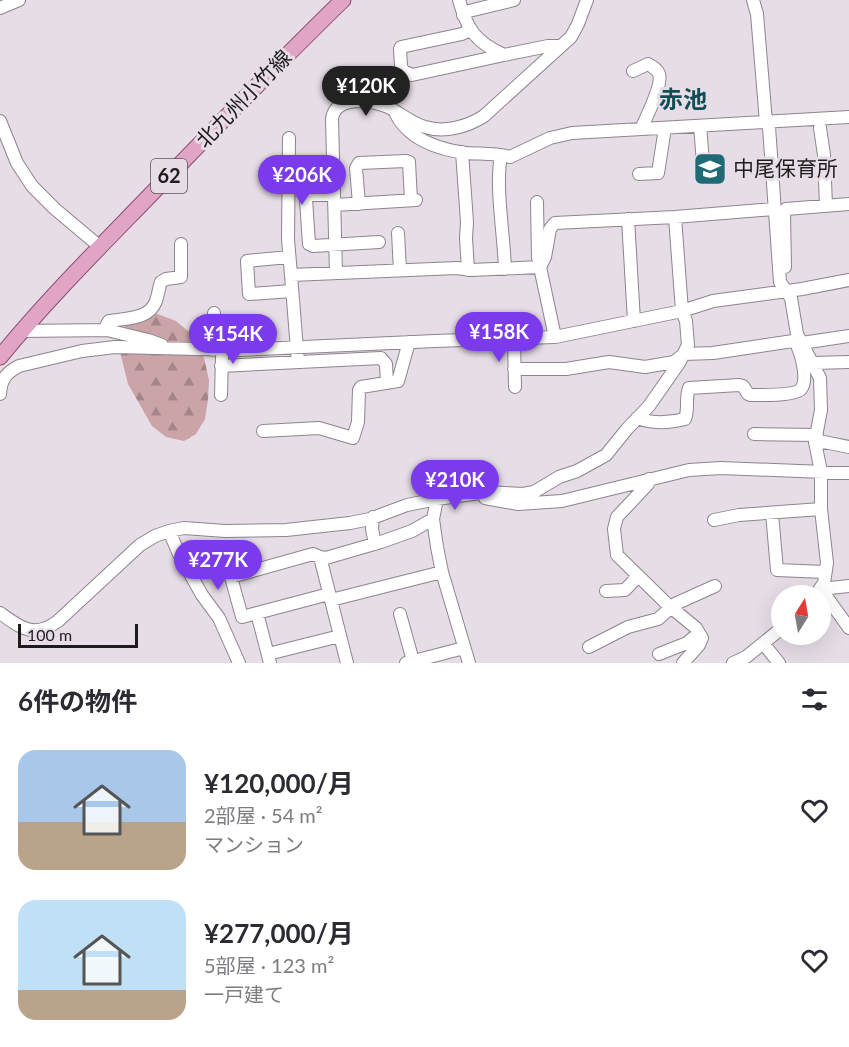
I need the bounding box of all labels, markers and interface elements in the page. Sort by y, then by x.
street label: 北九州小竹線 [190,44,296,152]
pin: ¥120K [324,66,408,117]
text: ¥120K [336,73,396,97]
district label: 赤池 [659,84,707,113]
school or university icon: 中尾保育所 [692,151,728,187]
pin: ¥206K [260,155,344,206]
place label: 中尾保育所 [733,155,838,180]
road number: 62 [151,159,187,193]
text: ¥206K [272,162,332,186]
pin: ¥158K [457,312,541,363]
pin: ¥154K [191,314,275,365]
text: ¥158K [469,319,529,343]
text: ¥154K [203,321,263,345]
pin: ¥210K [413,460,497,511]
text: ¥210K [425,467,485,491]
pin: ¥277K [176,540,260,591]
text: ¥277K [188,547,248,571]
north arrow [771,585,831,645]
map controls [771,585,831,645]
scale bar [18,621,138,648]
text: 100 m [27,625,72,644]
icon: filters [798,683,831,716]
text: 6件の物件 [18,685,137,717]
text: ¥120,000/月 [204,767,354,799]
icon: home [66,774,138,846]
icon: heart [798,794,831,827]
text: 2部屋 · 54 m² [204,803,323,827]
text: マンション [204,832,304,856]
text: ¥277,000/月 [204,917,354,949]
icon: home [66,924,138,996]
icon: heart [798,944,831,977]
text: 5部屋 · 123 m² [204,953,334,977]
text: 一戸建て [204,982,284,1006]

